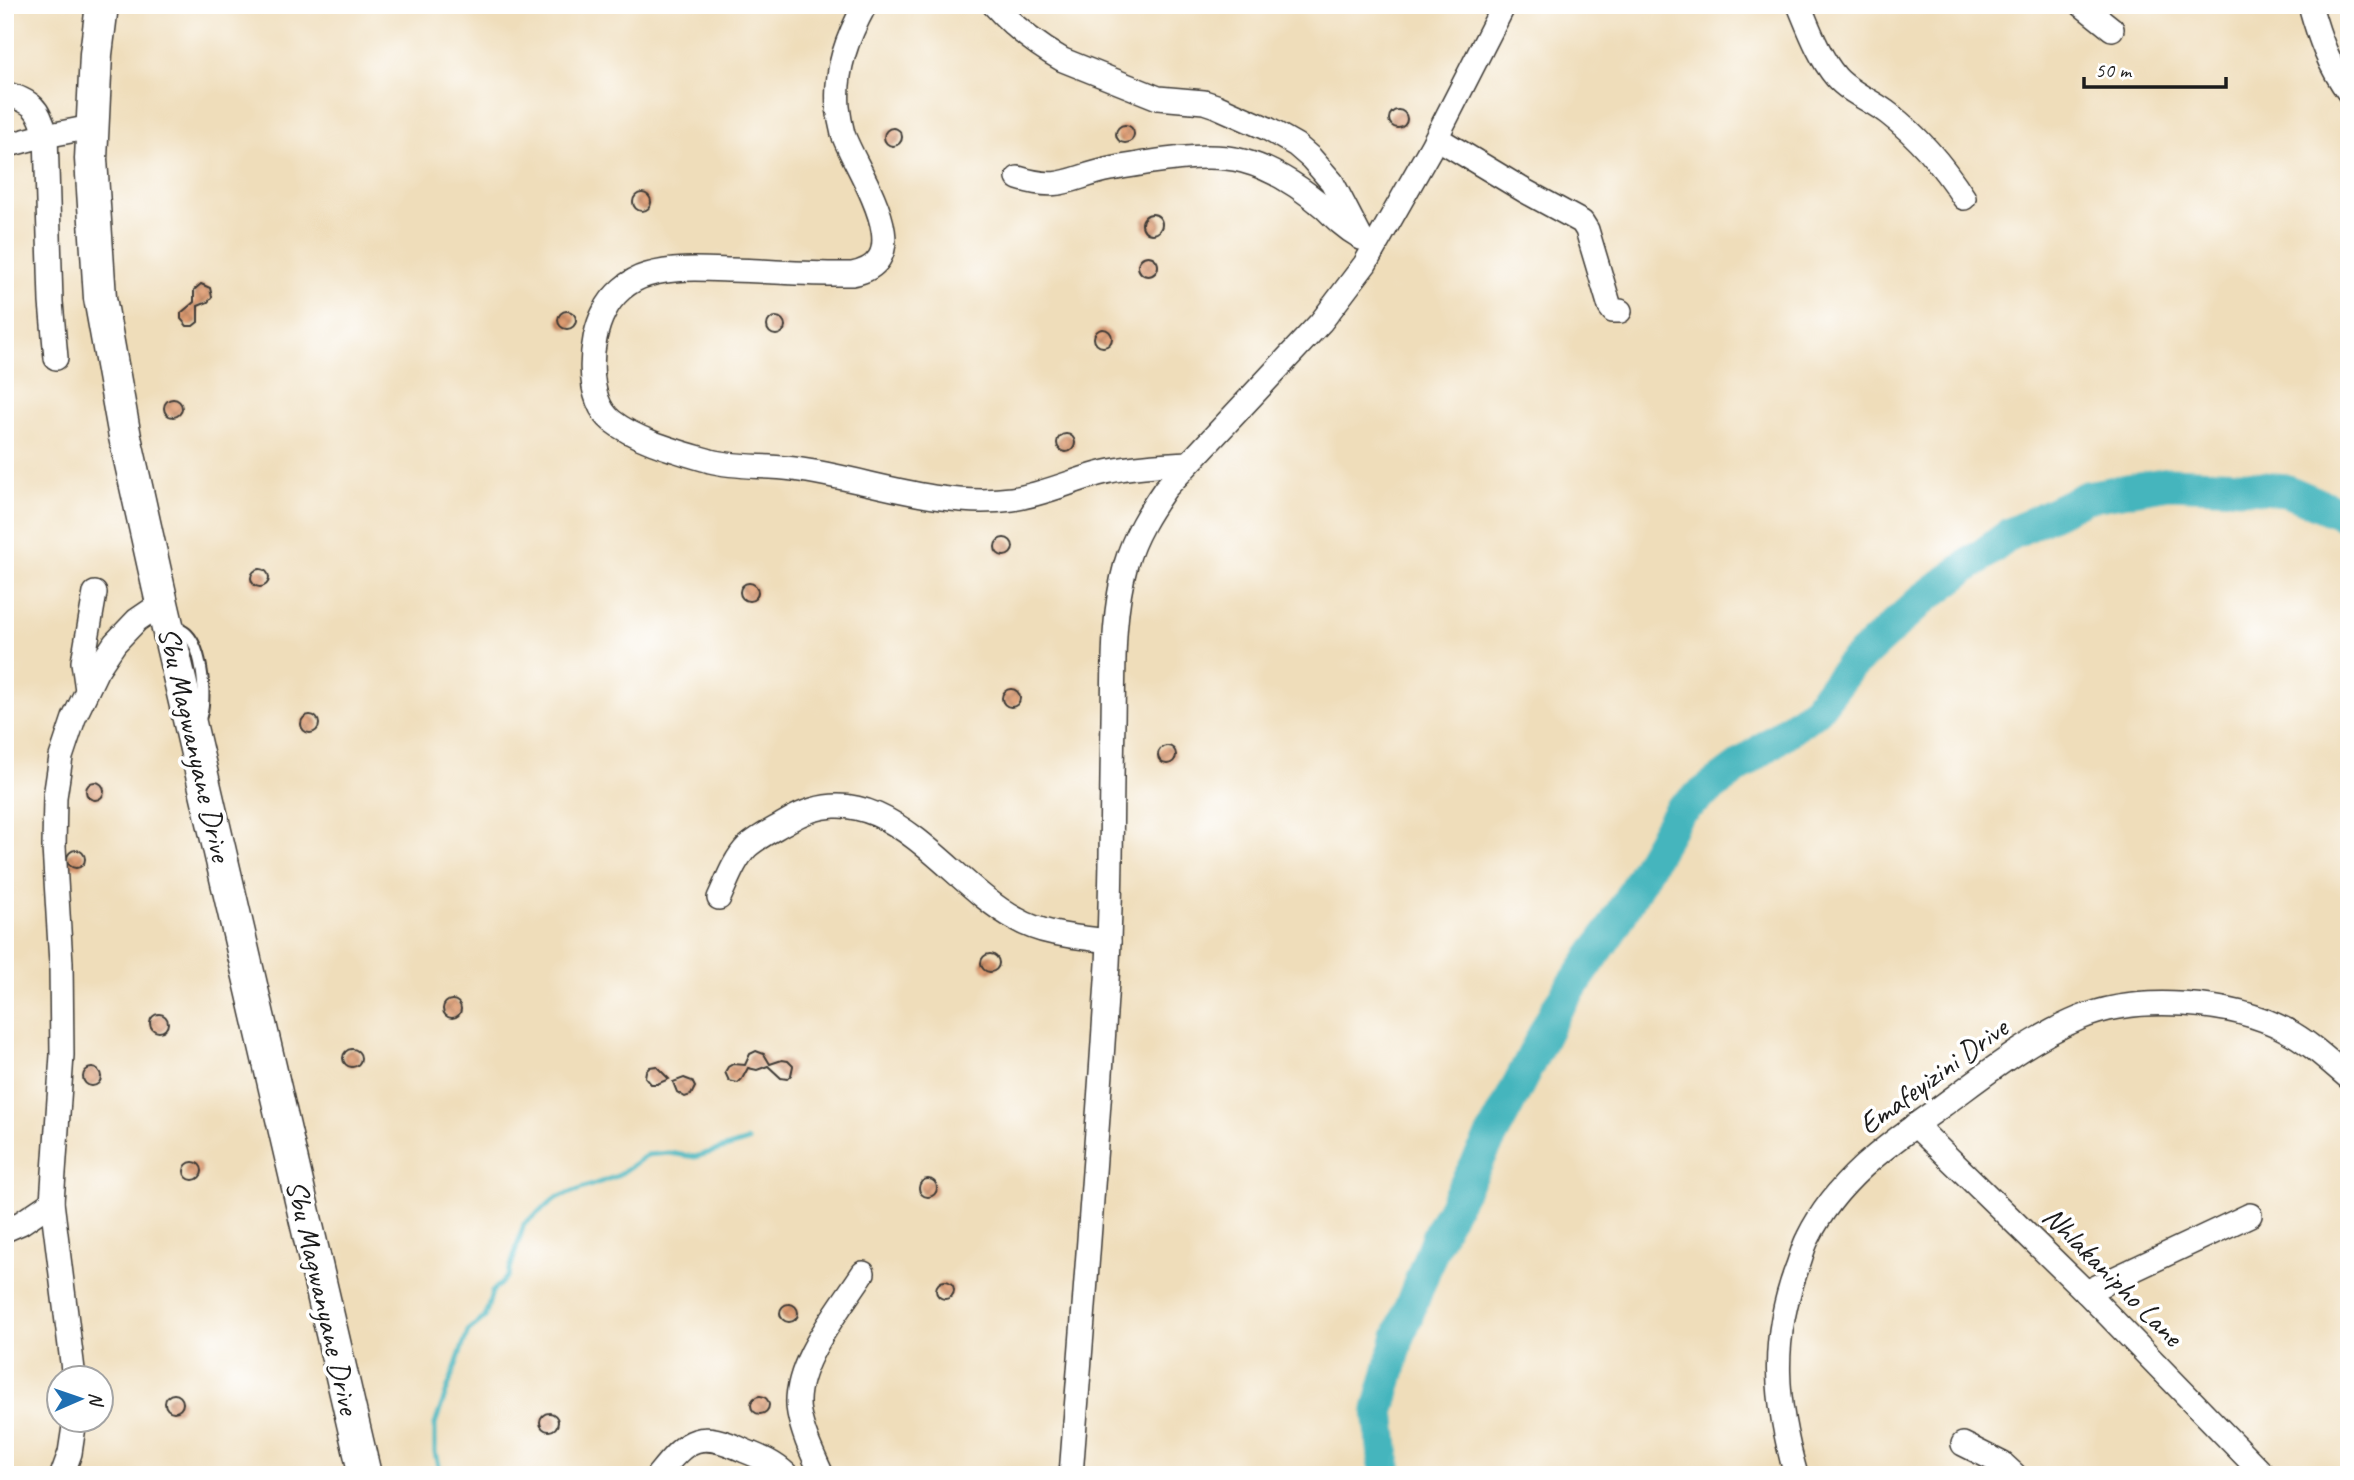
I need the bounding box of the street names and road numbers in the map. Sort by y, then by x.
street label: Sbu Magwanyane Drive [150,623,241,867]
street label: Emafeyizini Drive [1851,1008,2017,1143]
street label: Sbu Magwanyane Drive [278,1176,369,1420]
street label: Nhlakanipho Lane [2035,1198,2193,1356]

